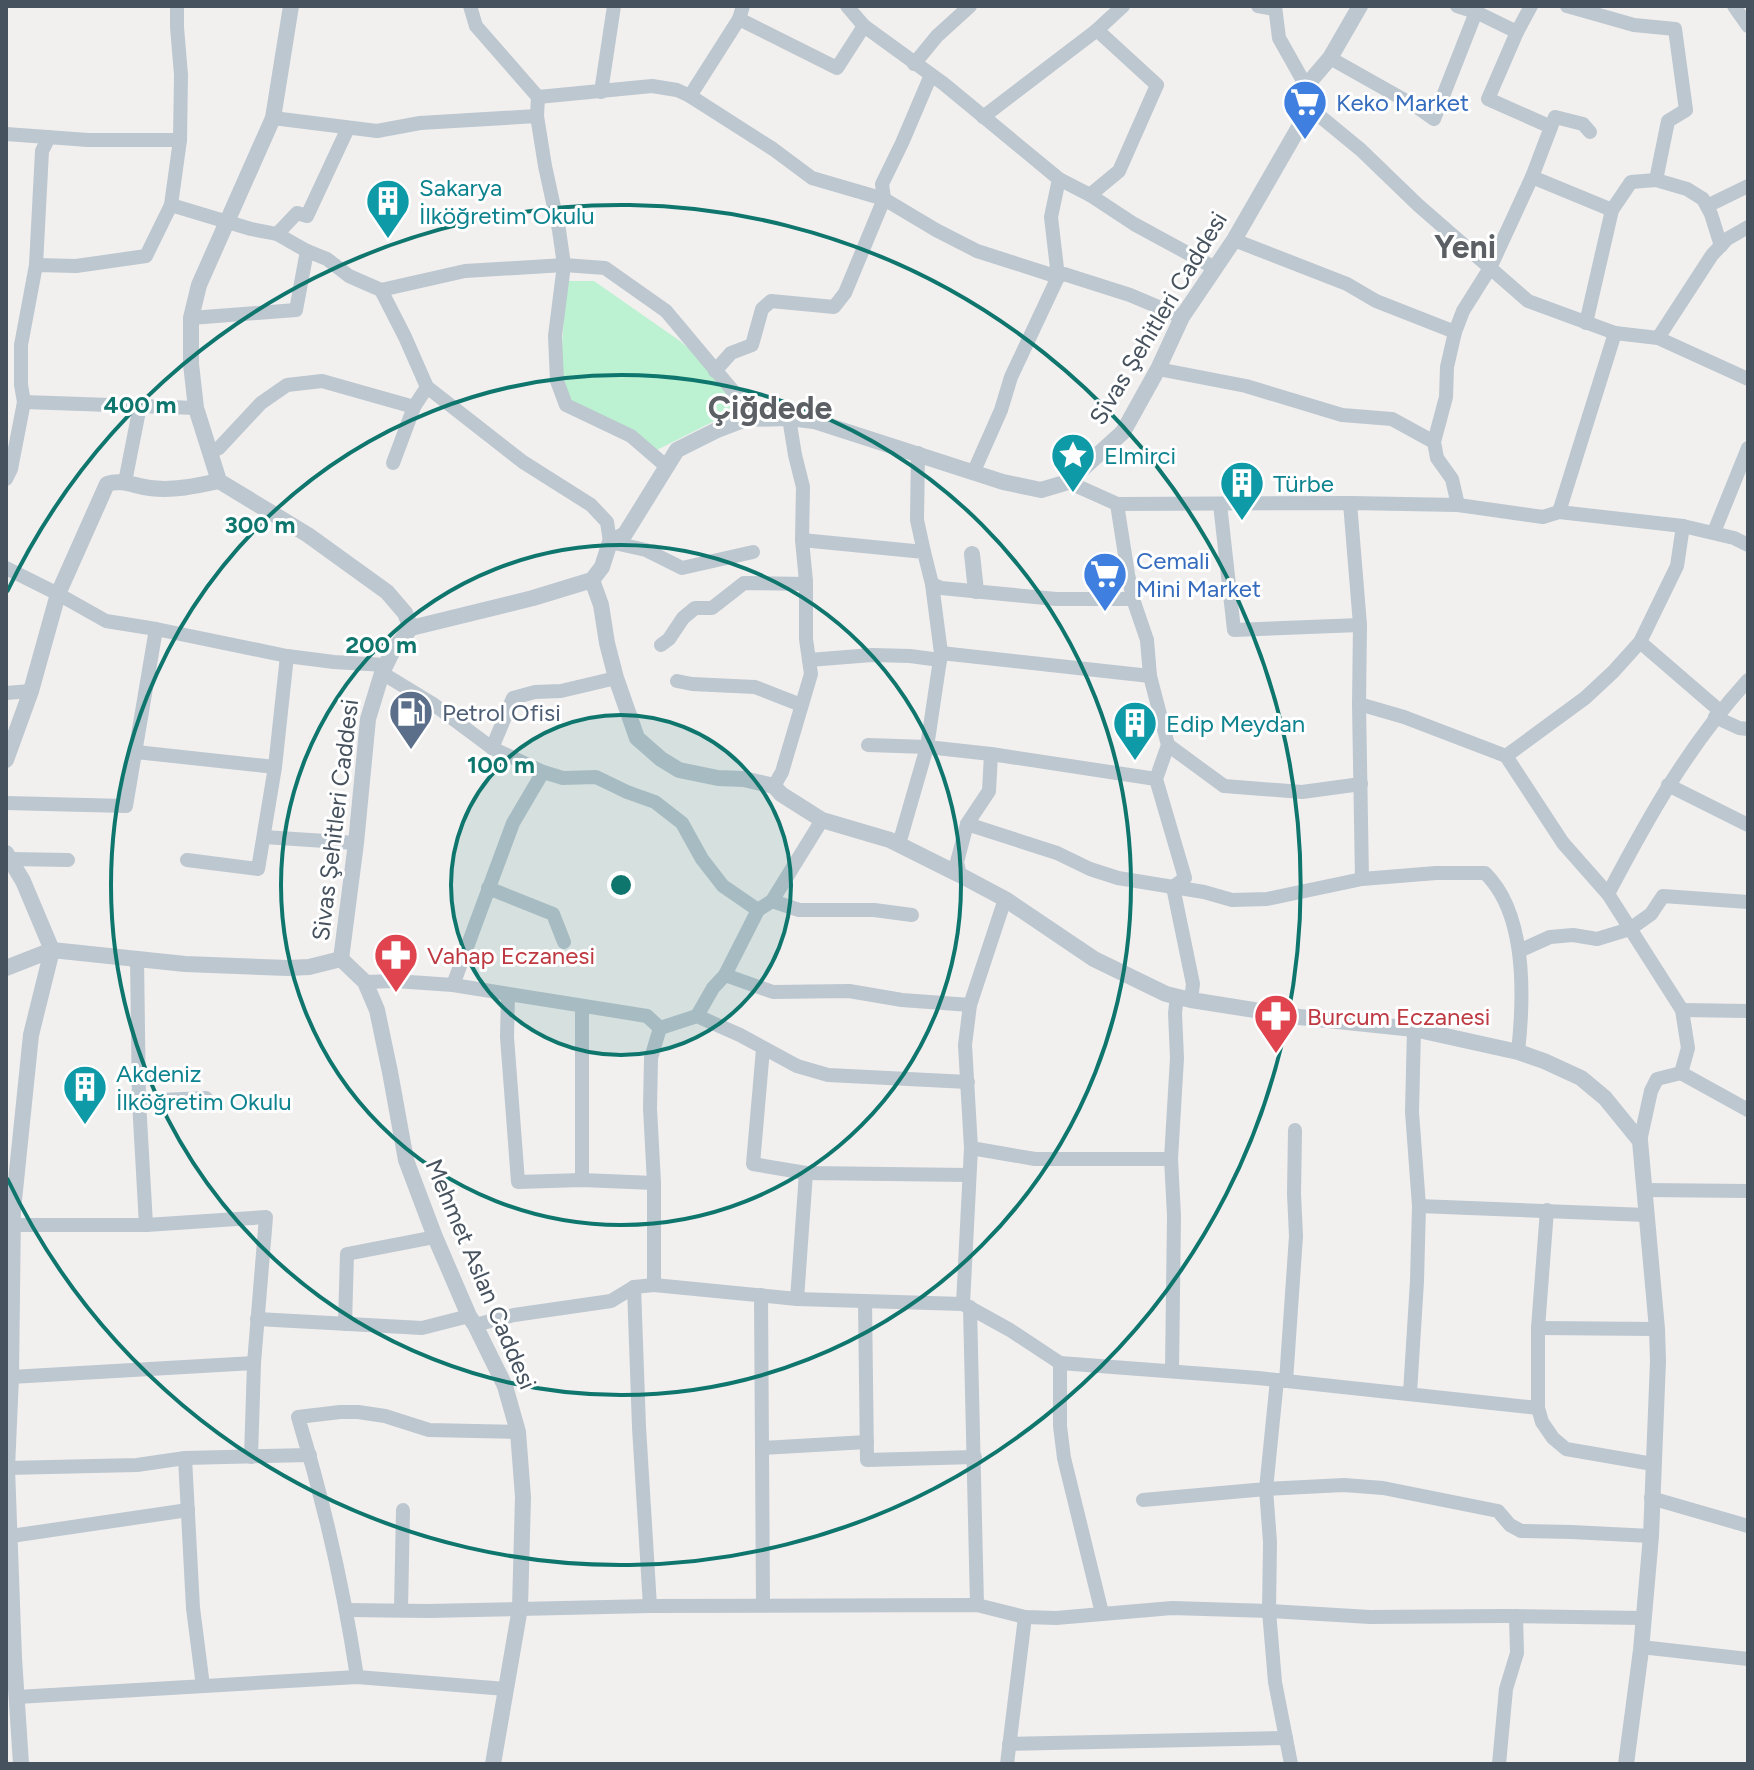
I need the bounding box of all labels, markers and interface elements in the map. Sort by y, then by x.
supermarket icon: Keko Market [1281,78,1329,141]
place label: Keko Market [1336,88,1469,117]
place label: Sakarya İlköğretim Okulu [419,173,595,230]
building icon: Sakarya İlköğretim Okulu [364,177,412,240]
street label: Sivas Şehitleri Caddesi [1083,206,1233,430]
district label: Yeni [1434,228,1496,266]
district label: Çiğdede [708,389,832,427]
text: 400 m [104,390,176,419]
place icon: Elmirci [1049,431,1097,494]
place label: Elmirci [1104,441,1176,470]
building icon: Türbe [1218,459,1266,522]
place label: Türbe [1273,469,1334,498]
text: 300 m [224,510,296,539]
place label: Cemali Mini Market [1136,546,1261,603]
supermarket icon: Cemali Mini Market [1081,550,1129,613]
text: 200 m [345,630,417,659]
fuel station icon: Petrol Ofisi [387,688,435,751]
street label: Sivas Şehitleri Caddesi [306,698,364,942]
place label: Petrol Ofisi [442,698,561,727]
building icon: Edip Meydan [1111,699,1159,762]
place label: Edip Meydan [1166,709,1305,738]
text: 100 m [467,750,535,779]
centre of rings [607,871,635,899]
pharmacy icon: Vahap Eczanesi [372,931,420,994]
place label: Vahap Eczanesi [427,941,595,970]
pharmacy icon: Burcum Eczanesi [1252,992,1300,1055]
place label: Burcum Eczanesi [1307,1002,1490,1031]
place label: Akdeniz İlköğretim Okulu [116,1059,292,1116]
building icon: Akdeniz İlköğretim Okulu [61,1063,109,1126]
street label: Mehmet Aslan Caddesi [419,1155,543,1393]

